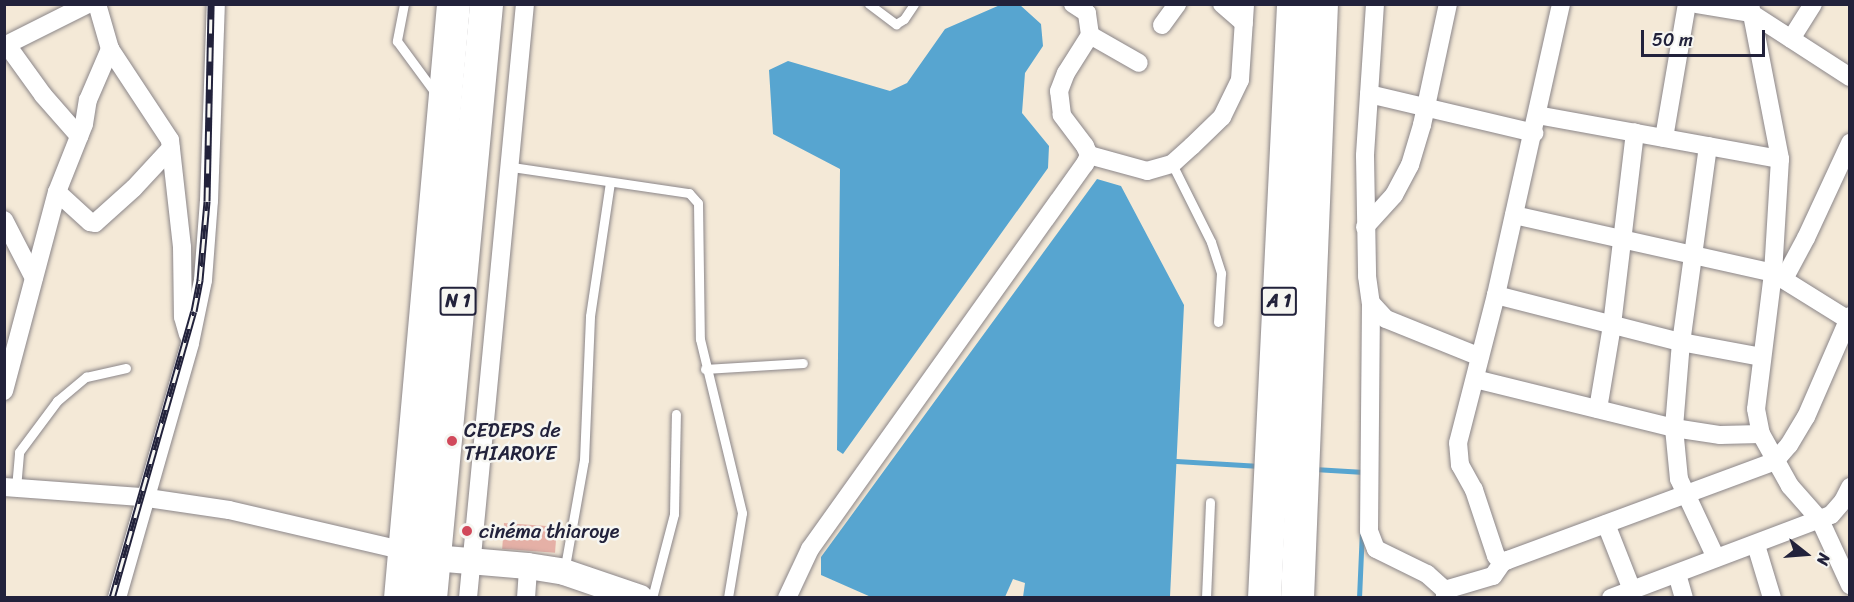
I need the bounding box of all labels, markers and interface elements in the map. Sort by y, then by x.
scale bar [1644,18,1768,56]
text: 50 m [1652,24,1693,56]
road number: N 1 [438,286,478,316]
road number: A 1 [1260,286,1298,316]
place label: CEDEPS de THIAROYE [464,418,561,465]
marker: CEDEPS de THIAROYE [445,434,459,448]
place label: cinéma thiaroye [479,519,620,543]
marker: cinéma thiaroye [460,524,474,538]
north arrow [1776,524,1836,584]
text: N [1808,550,1839,569]

